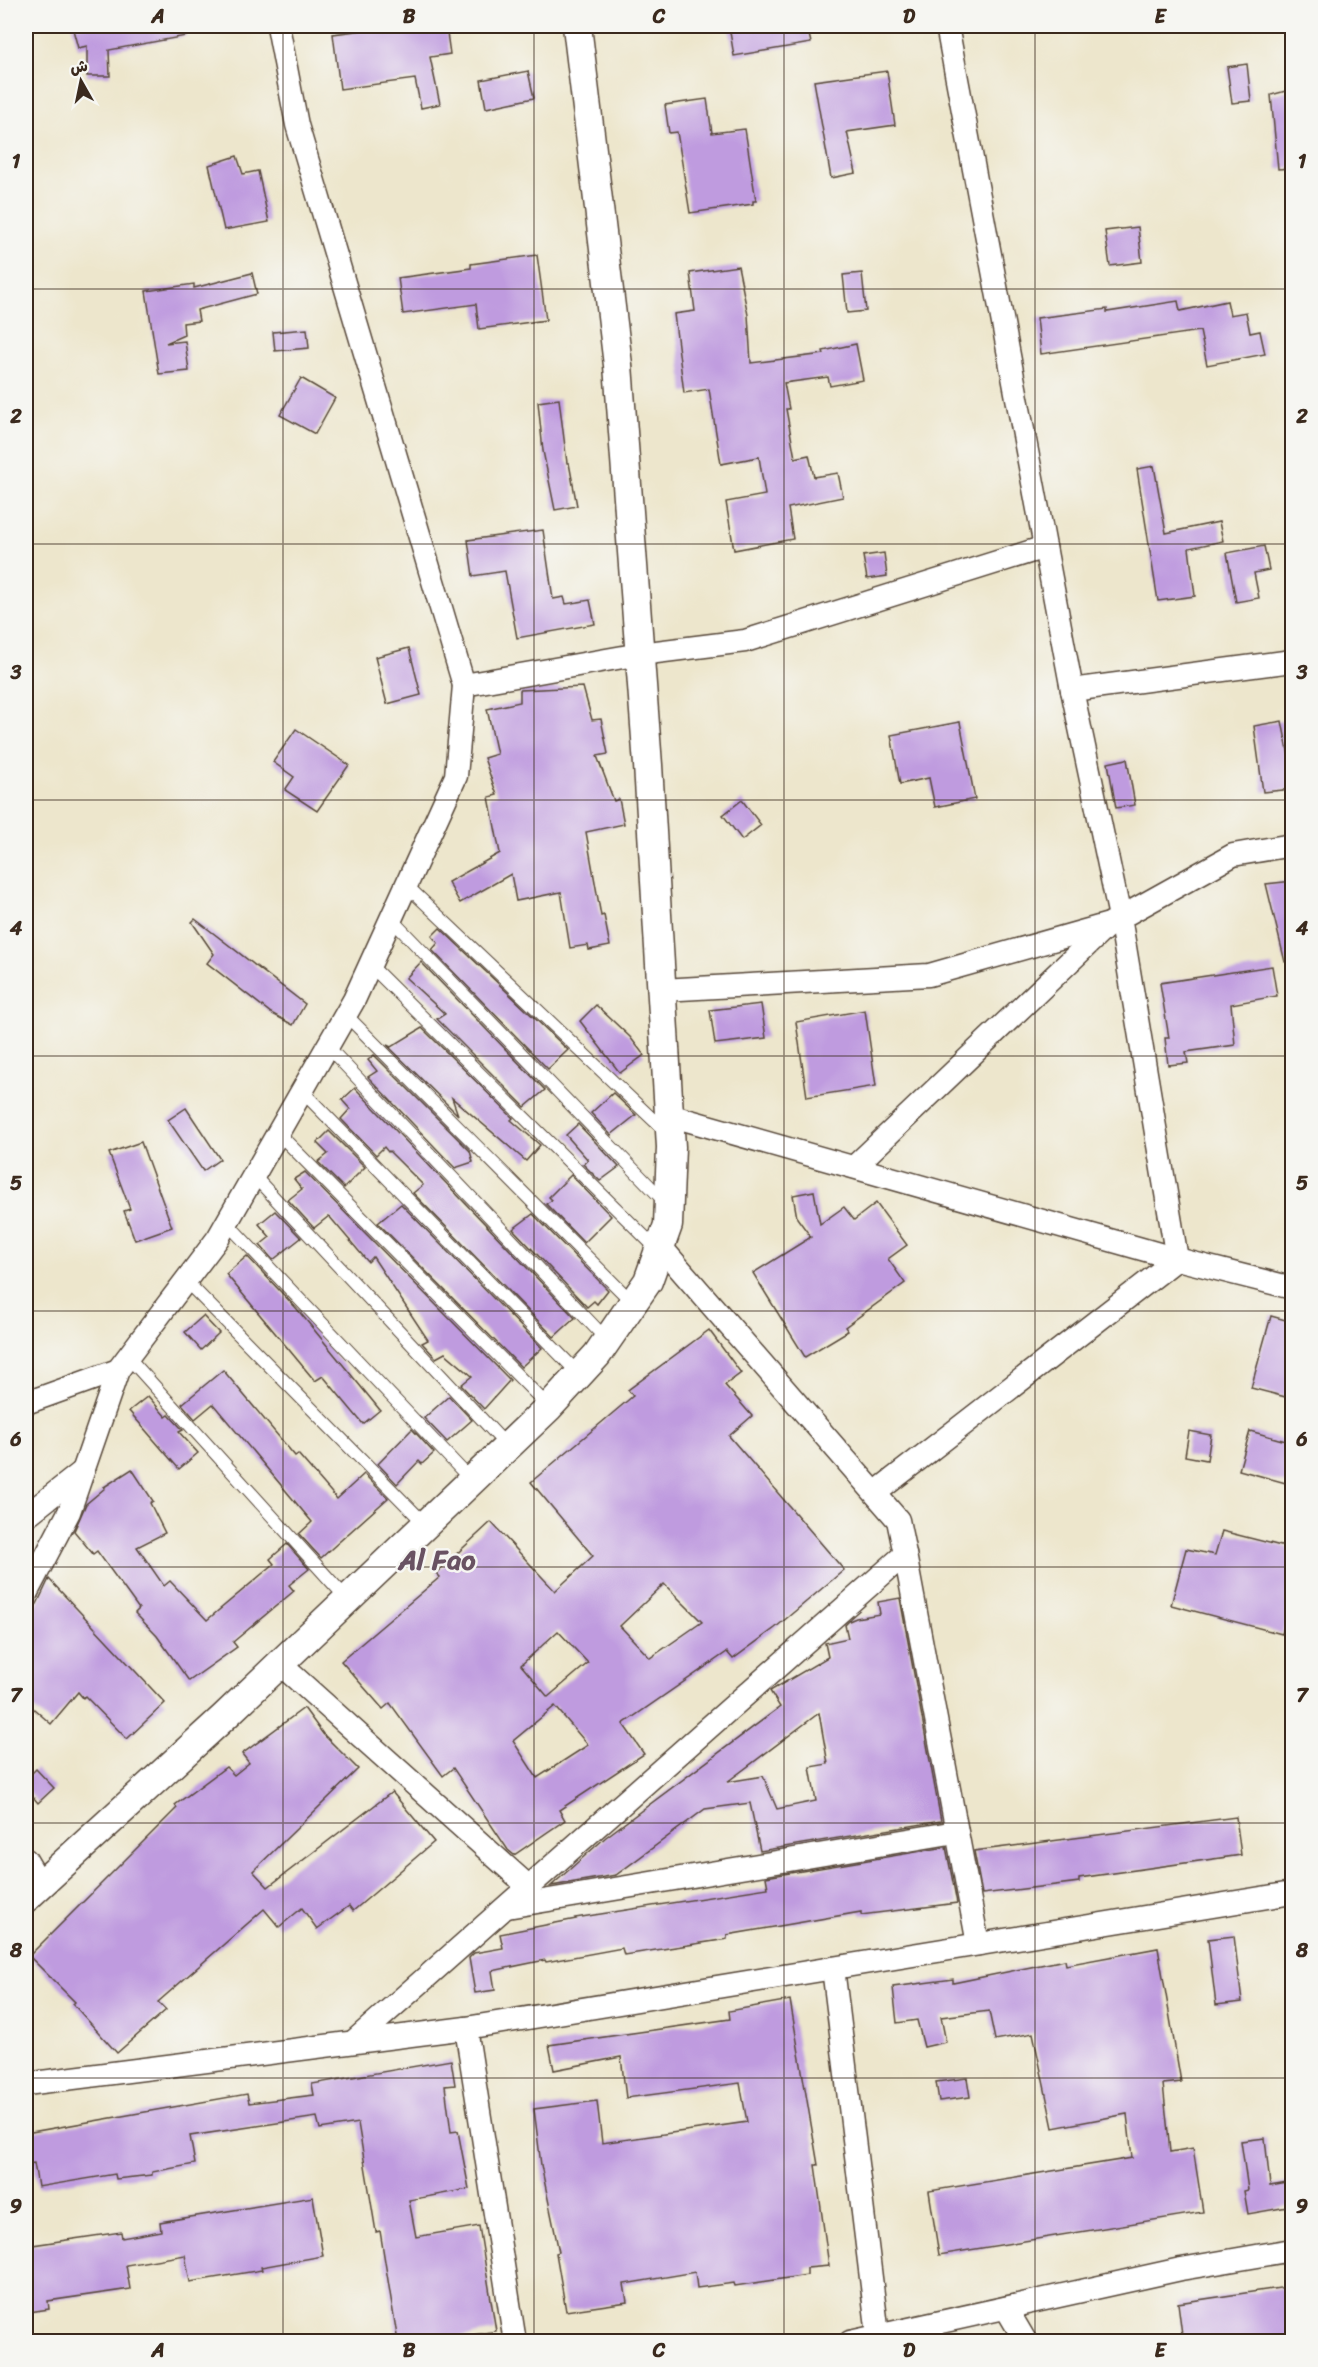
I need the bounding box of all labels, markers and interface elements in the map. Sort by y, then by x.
text: A [150,0,165,34]
text: B [403,0,416,34]
text: C [652,0,666,34]
text: D [903,0,916,34]
text: E [1154,0,1167,34]
north arrow [51,51,111,111]
text: ش [68,51,90,82]
text: 1 [12,144,21,179]
text: 1 [1298,144,1307,179]
text: 2 [9,399,22,434]
text: 2 [1295,399,1308,434]
text: 3 [10,655,22,690]
text: 3 [1296,655,1308,690]
text: 4 [9,911,23,946]
text: 4 [1295,911,1309,946]
text: 5 [10,1166,22,1201]
text: 5 [1296,1166,1308,1201]
text: 6 [9,1422,22,1457]
text: 6 [1295,1422,1308,1457]
district label: Al Fao [397,1535,476,1584]
text: 7 [10,1678,23,1713]
text: 7 [1296,1678,1309,1713]
text: 8 [9,1933,23,1968]
text: 8 [1295,1933,1309,1968]
text: 9 [10,2189,22,2224]
text: 9 [1296,2189,1308,2224]
text: A [150,2333,165,2367]
text: B [403,2333,416,2367]
text: C [652,2333,666,2367]
text: D [903,2333,916,2367]
text: E [1154,2333,1167,2367]

